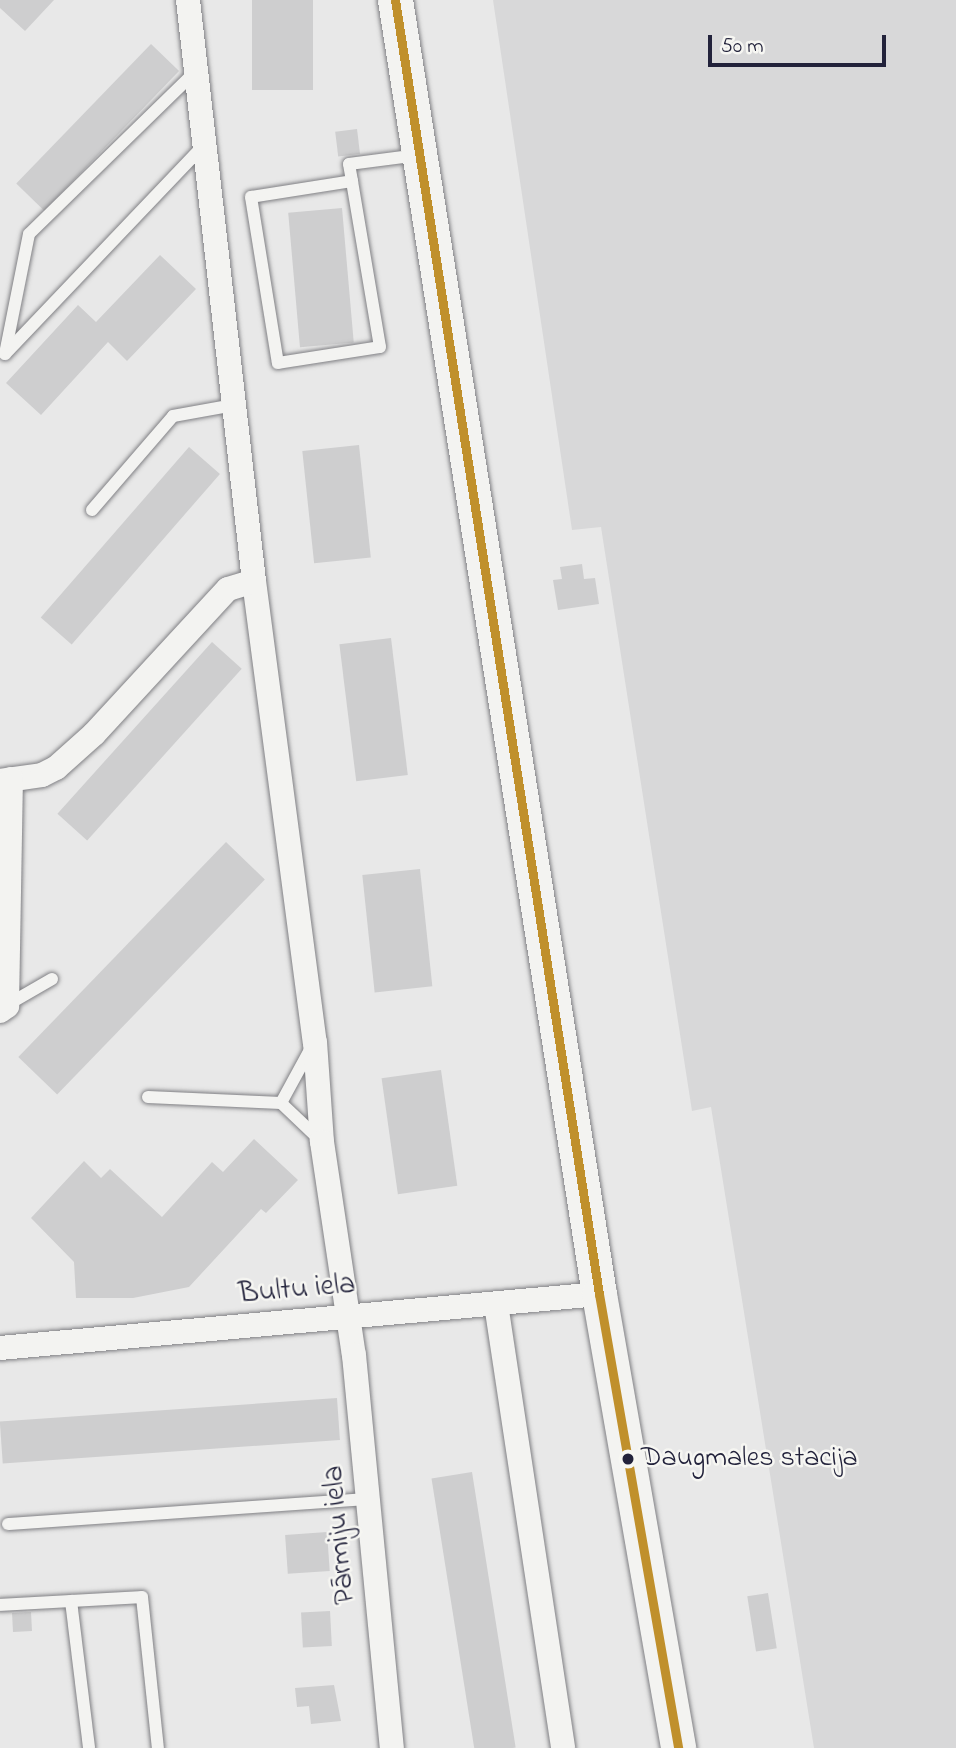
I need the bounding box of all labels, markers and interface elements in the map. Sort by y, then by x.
scale bar [711,21,890,65]
text: 50 m [721,32,764,62]
street label: Bultu iela [237,1267,357,1313]
place label: Daugmales stacija [641,1442,858,1476]
marker: Daugmales stacija [621,1452,635,1466]
street label: Pārmiju iela [316,1464,364,1606]

